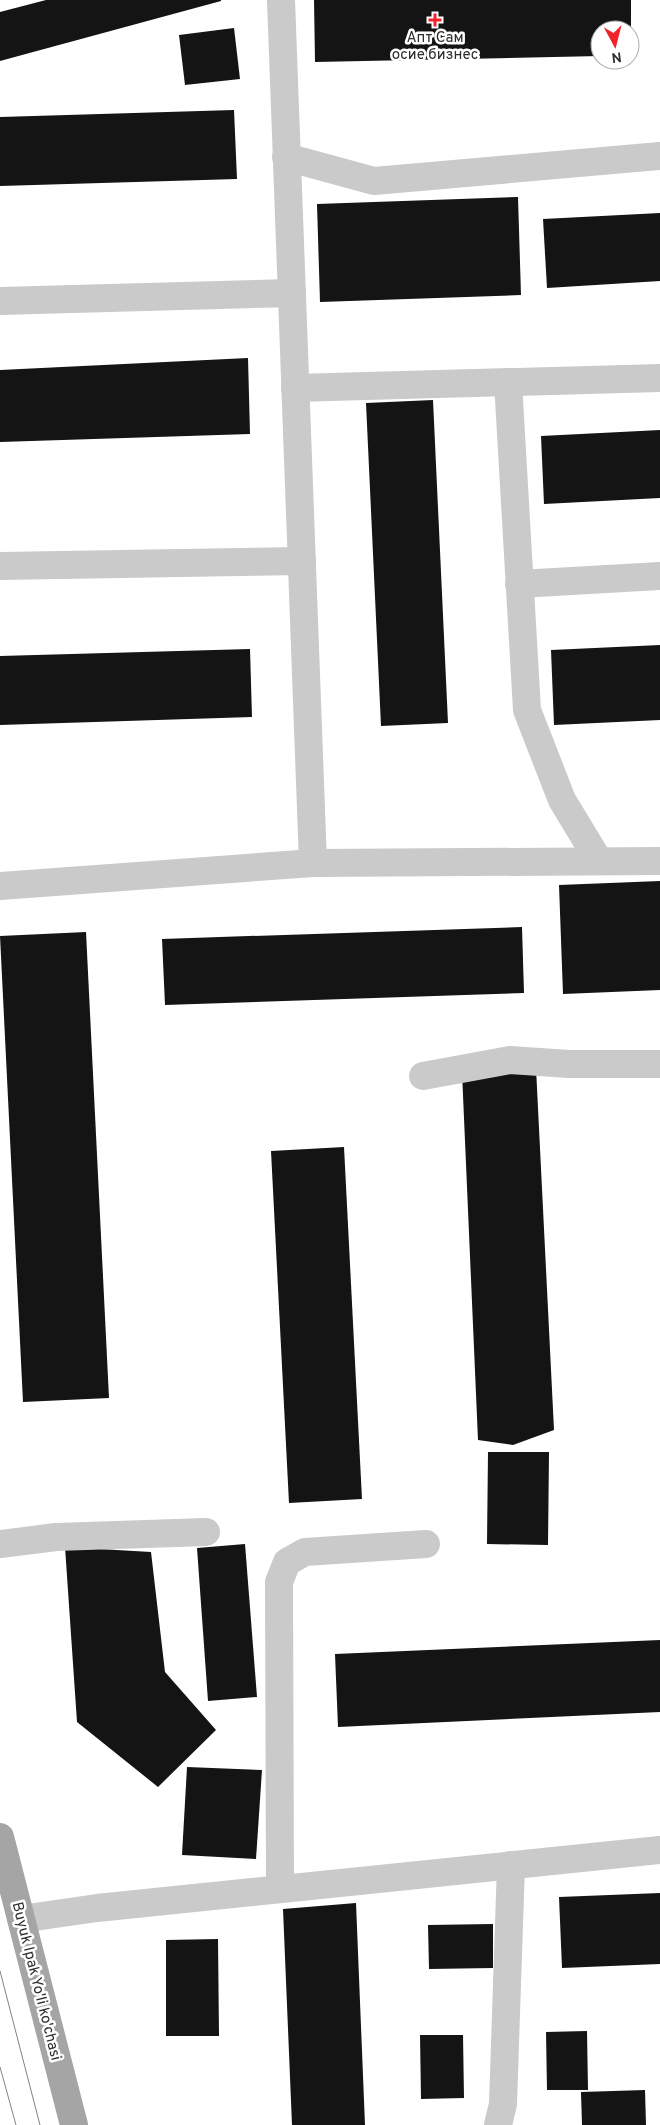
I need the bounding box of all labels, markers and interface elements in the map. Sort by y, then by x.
marker: Апт Сам осие бизнес [429,14,441,26]
north arrow [590,20,640,70]
place label: Апт Сам осие бизнес [392,29,478,65]
text: N [610,47,622,65]
street label: Buyuk Ipak Yo'li ko'chasi [7,1900,64,2063]

